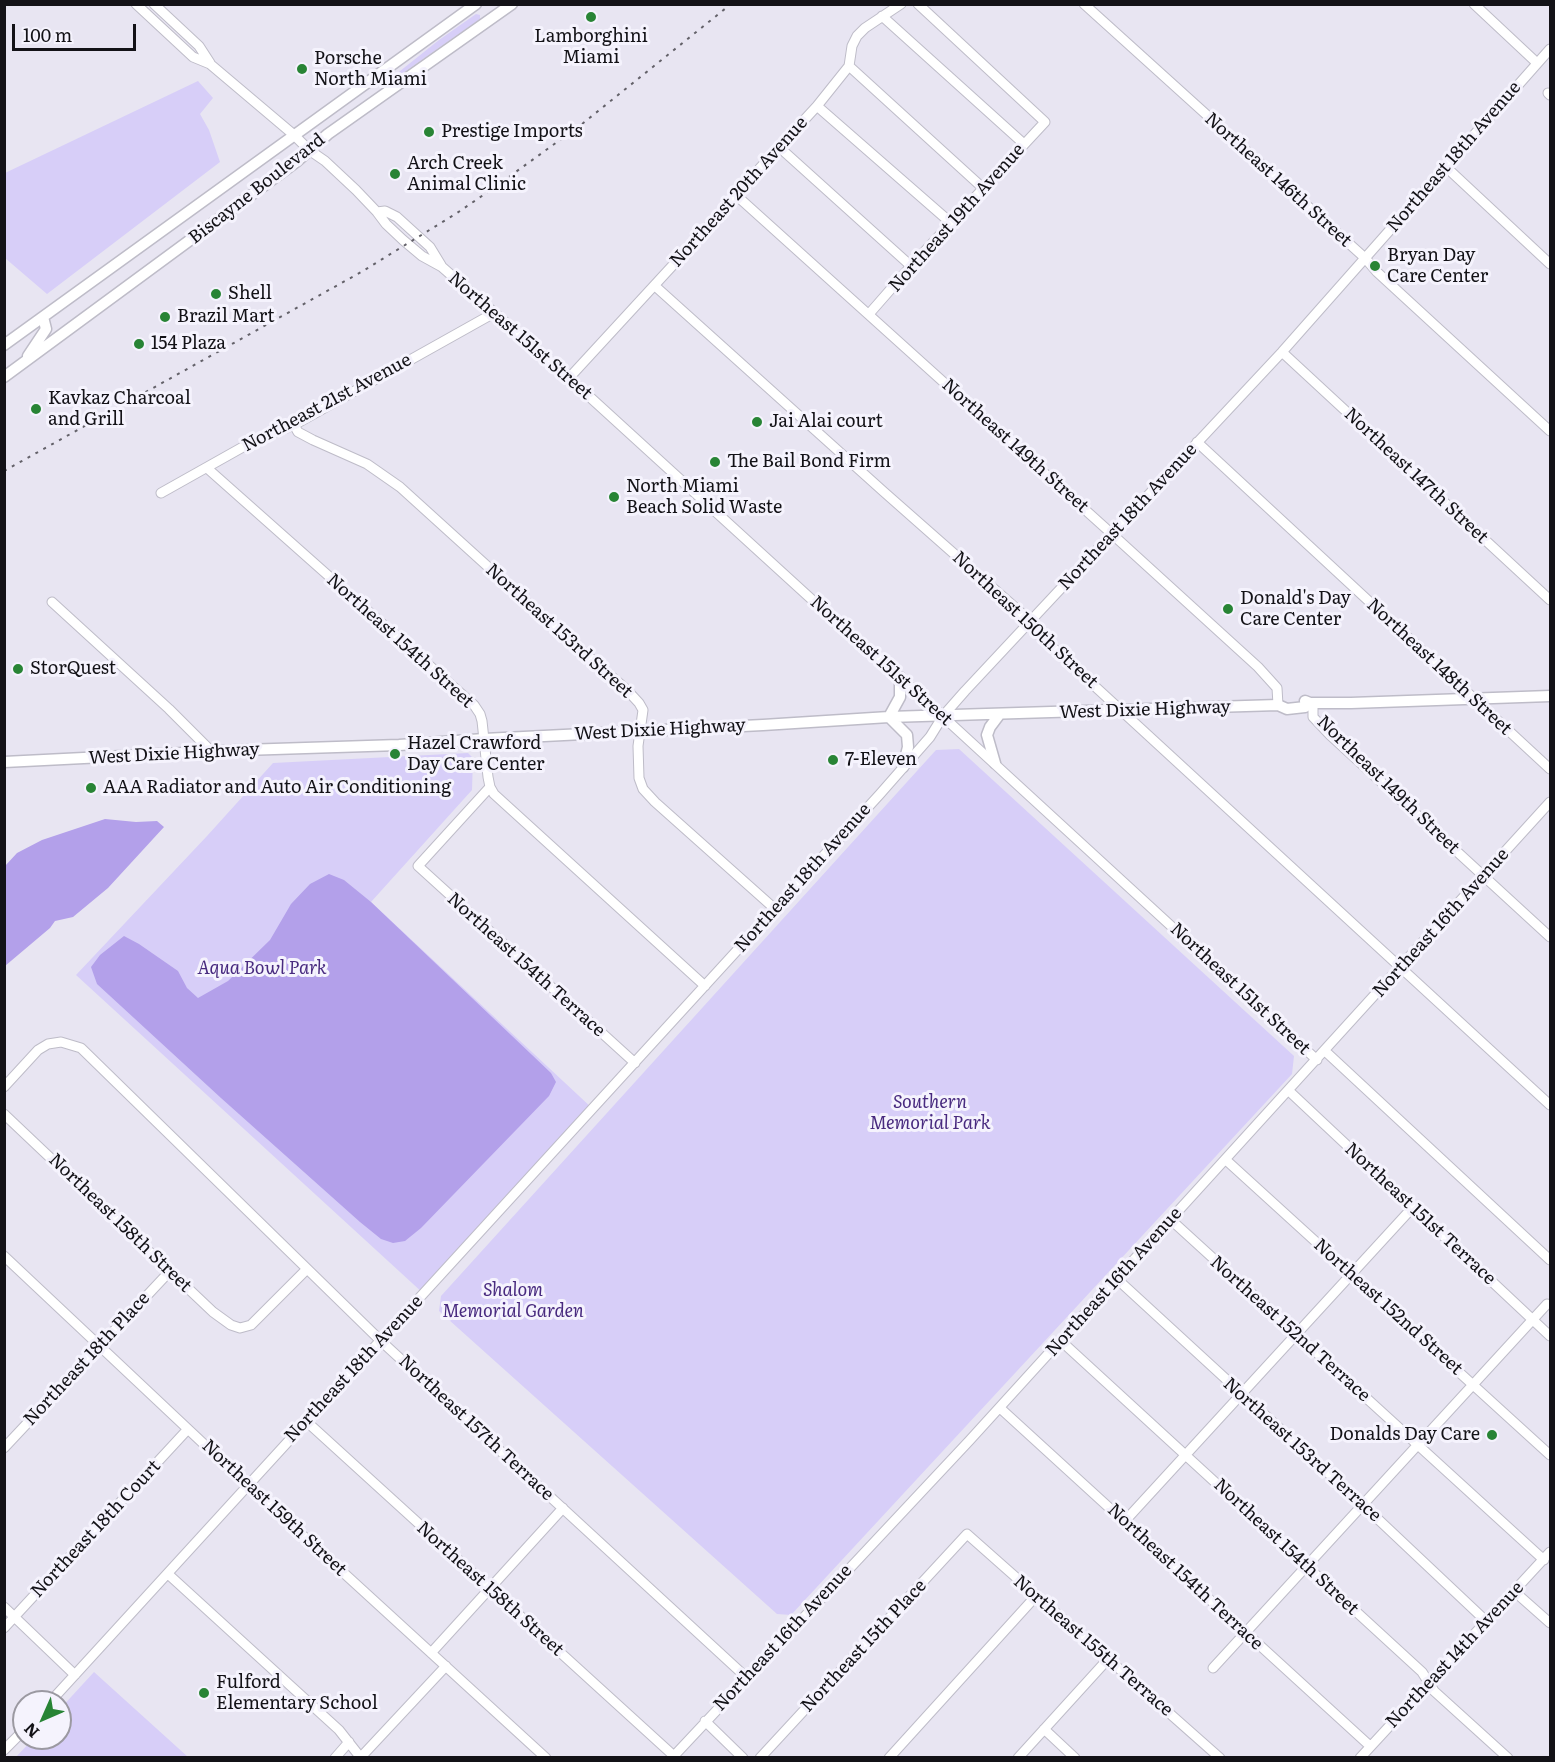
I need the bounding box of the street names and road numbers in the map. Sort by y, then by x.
street label: Northeast 18th Avenue [1383,77,1525,237]
street label: Northeast 146th Street [1200,108,1356,252]
street label: Northeast 20th Avenue [666,112,812,272]
street label: Biscayne Boulevard [185,129,329,249]
street label: Northeast 19th Avenue [885,139,1029,297]
street label: Northeast 151st Street [444,268,596,404]
street label: Northeast 21st Avenue [239,349,415,457]
street label: Northeast 149th Street [937,374,1093,518]
street label: Northeast 147th Street [1339,404,1493,548]
street label: Northeast 18th Avenue [1054,439,1202,595]
street label: Northeast 150th Street [948,547,1102,693]
street label: Northeast 153rd Street [481,559,637,703]
street label: Northeast 154th Street [322,569,478,713]
street label: Northeast 151st Street [805,591,957,731]
street label: Northeast 148th Street [1362,594,1516,740]
street label: West Dixie Highway [1059,696,1231,724]
street label: Northeast 149th Street [1312,711,1464,859]
street label: West Dixie Highway [574,715,746,745]
street label: West Dixie Highway [88,739,260,769]
street label: Northeast 18th Avenue [730,799,876,957]
street label: Northeast 16th Avenue [1368,844,1514,1002]
street label: Northeast 154th Terrace [443,888,609,1042]
street label: Northeast 151st Street [1165,918,1315,1060]
street label: Northeast 151st Terrace [1340,1138,1500,1290]
street label: Northeast 158th Street [44,1149,196,1297]
street label: Northeast 16th Avenue [1041,1203,1187,1361]
street label: Northeast 152nd Street [1309,1234,1467,1380]
street label: Northeast 152nd Terrace [1206,1251,1374,1407]
street label: Northeast 18th Place [20,1288,154,1430]
street label: Northeast 18th Avenue [280,1291,428,1447]
street label: Northeast 157th Terrace [394,1350,558,1506]
street label: Northeast 153rd Terrace [1219,1373,1385,1527]
street label: Northeast 159th Street [197,1435,351,1581]
street label: Northeast 18th Court [27,1456,165,1602]
street label: Northeast 154th Street [1209,1474,1363,1620]
street label: Northeast 154th Terrace [1103,1499,1267,1655]
street label: Northeast 158th Street [412,1517,568,1661]
street label: Northeast 16th Avenue [709,1560,857,1716]
street label: Northeast 155th Terrace [1009,1571,1177,1721]
street label: Northeast 15th Place [797,1575,931,1717]
street label: Northeast 14th Avenue [1382,1577,1528,1733]

